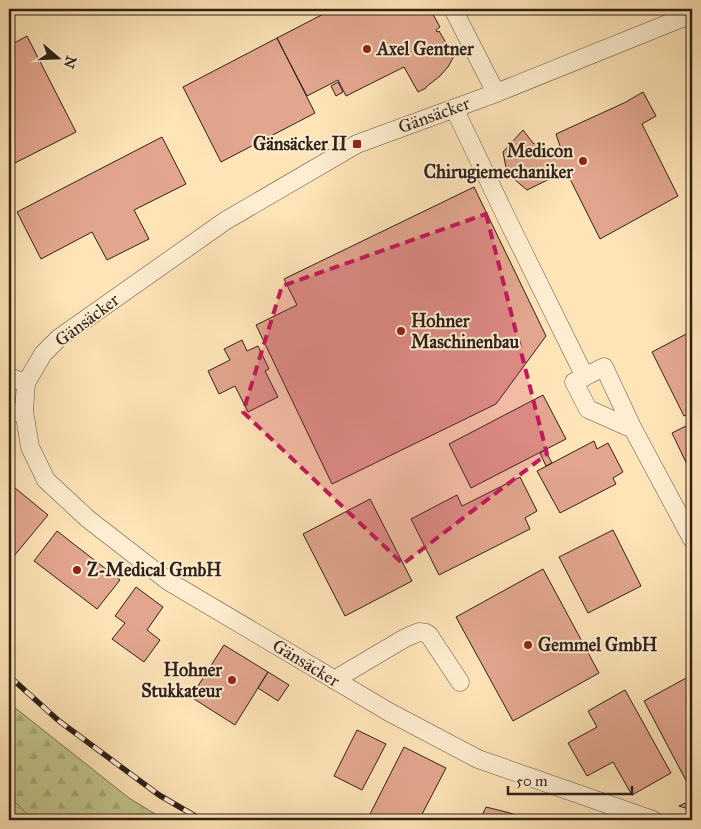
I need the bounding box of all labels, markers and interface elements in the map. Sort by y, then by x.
north arrow [32,32,82,82]
place label: Axel Gentner [376,38,475,60]
marker: Axel Gentner [361,43,373,55]
text: N [60,54,80,71]
street label: Gänsäcker [395,92,473,138]
place label: Gänsäcker II [253,133,347,155]
marker: Gänsäcker II [351,138,363,150]
place label: Medicon Chirugiemechaniker [424,140,574,184]
marker: Medicon Chirugiemechaniker [577,155,589,167]
street label: Gänsäcker [51,289,124,351]
place label: Hohner Maschinenbau [411,310,520,353]
marker: Hohner Maschinenbau [395,325,407,337]
place label: Z-Medical GmbH [87,559,222,581]
marker: Z-Medical GmbH [71,564,83,576]
street label: Gänsäcker [268,634,344,692]
place label: Gemmel GmbH [538,634,658,656]
marker: Gemmel GmbH [522,639,534,651]
place label: Hohner Stukkateur [141,659,223,702]
marker: Hohner Stukkateur [226,674,238,686]
scale bar [508,764,632,796]
text: 50 m [516,772,548,790]

